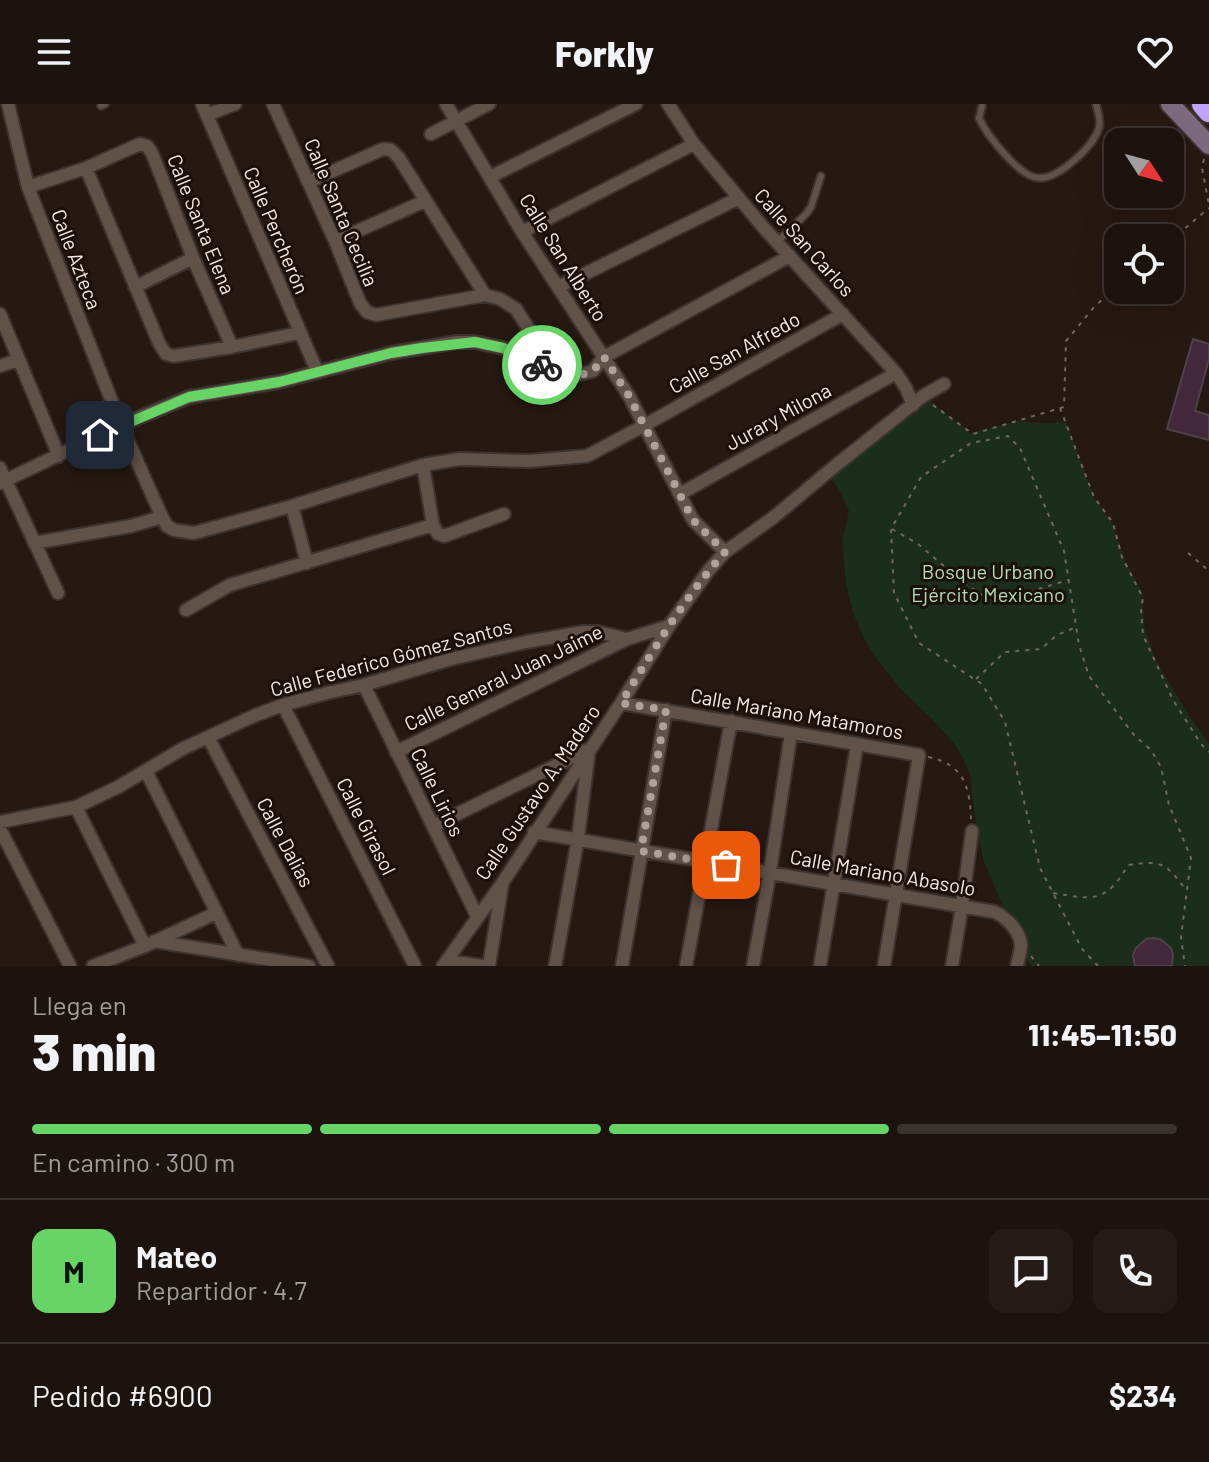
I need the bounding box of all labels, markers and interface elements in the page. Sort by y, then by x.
icon: menu [32,30,76,74]
icon: heart [1133,30,1177,74]
text: Forkly [555,31,654,74]
north arrow [1104,128,1184,208]
map controls [1104,128,1184,304]
street label: Calle Santa Cecilia [300,134,384,290]
street label: Calle Santa Elena [163,151,241,297]
street label: Calle Percherón [239,163,315,297]
street label: Calle San Carlos [750,183,860,301]
street label: Calle San Alberto [515,189,613,325]
street label: Calle Azteca [47,206,107,312]
button: locate [1104,224,1184,304]
street label: Calle San Alfredo [664,306,804,398]
courier [502,325,582,405]
icon: bike [520,343,564,387]
street label: Jurary Milona [721,377,835,455]
pin [66,401,134,469]
icon: home [78,413,122,457]
park label: Bosque Urbano Ejército Mexicano [911,559,1065,606]
street label: Calle Federico Gómez Santos [267,613,515,701]
street label: Calle General Juan Jaime [400,619,606,735]
street label: Calle Mariano Matamoros [689,682,905,744]
street label: Calle Gustavo A. Madero [469,700,605,884]
street label: Calle Lirios [406,744,470,840]
street label: Calle Girasol [332,773,402,879]
street label: Calle Dalias [252,793,320,891]
pin [692,831,760,899]
icon: bag [704,843,748,887]
street label: Calle Mariano Abasolo [788,844,978,900]
text: Llega en [32,989,127,1020]
text: 11:45–11:50 [1028,1016,1177,1052]
text: 3 min [32,1019,156,1081]
text: En camino · 300 m [32,1146,235,1177]
button: chat [989,1229,1073,1313]
button: phone [1093,1229,1177,1313]
text: Mateo [136,1238,217,1274]
text: M [63,1253,85,1289]
text: Repartidor · 4.7 [136,1274,307,1305]
text: Pedido #6900 [32,1377,213,1413]
text: $234 [1109,1377,1177,1413]

